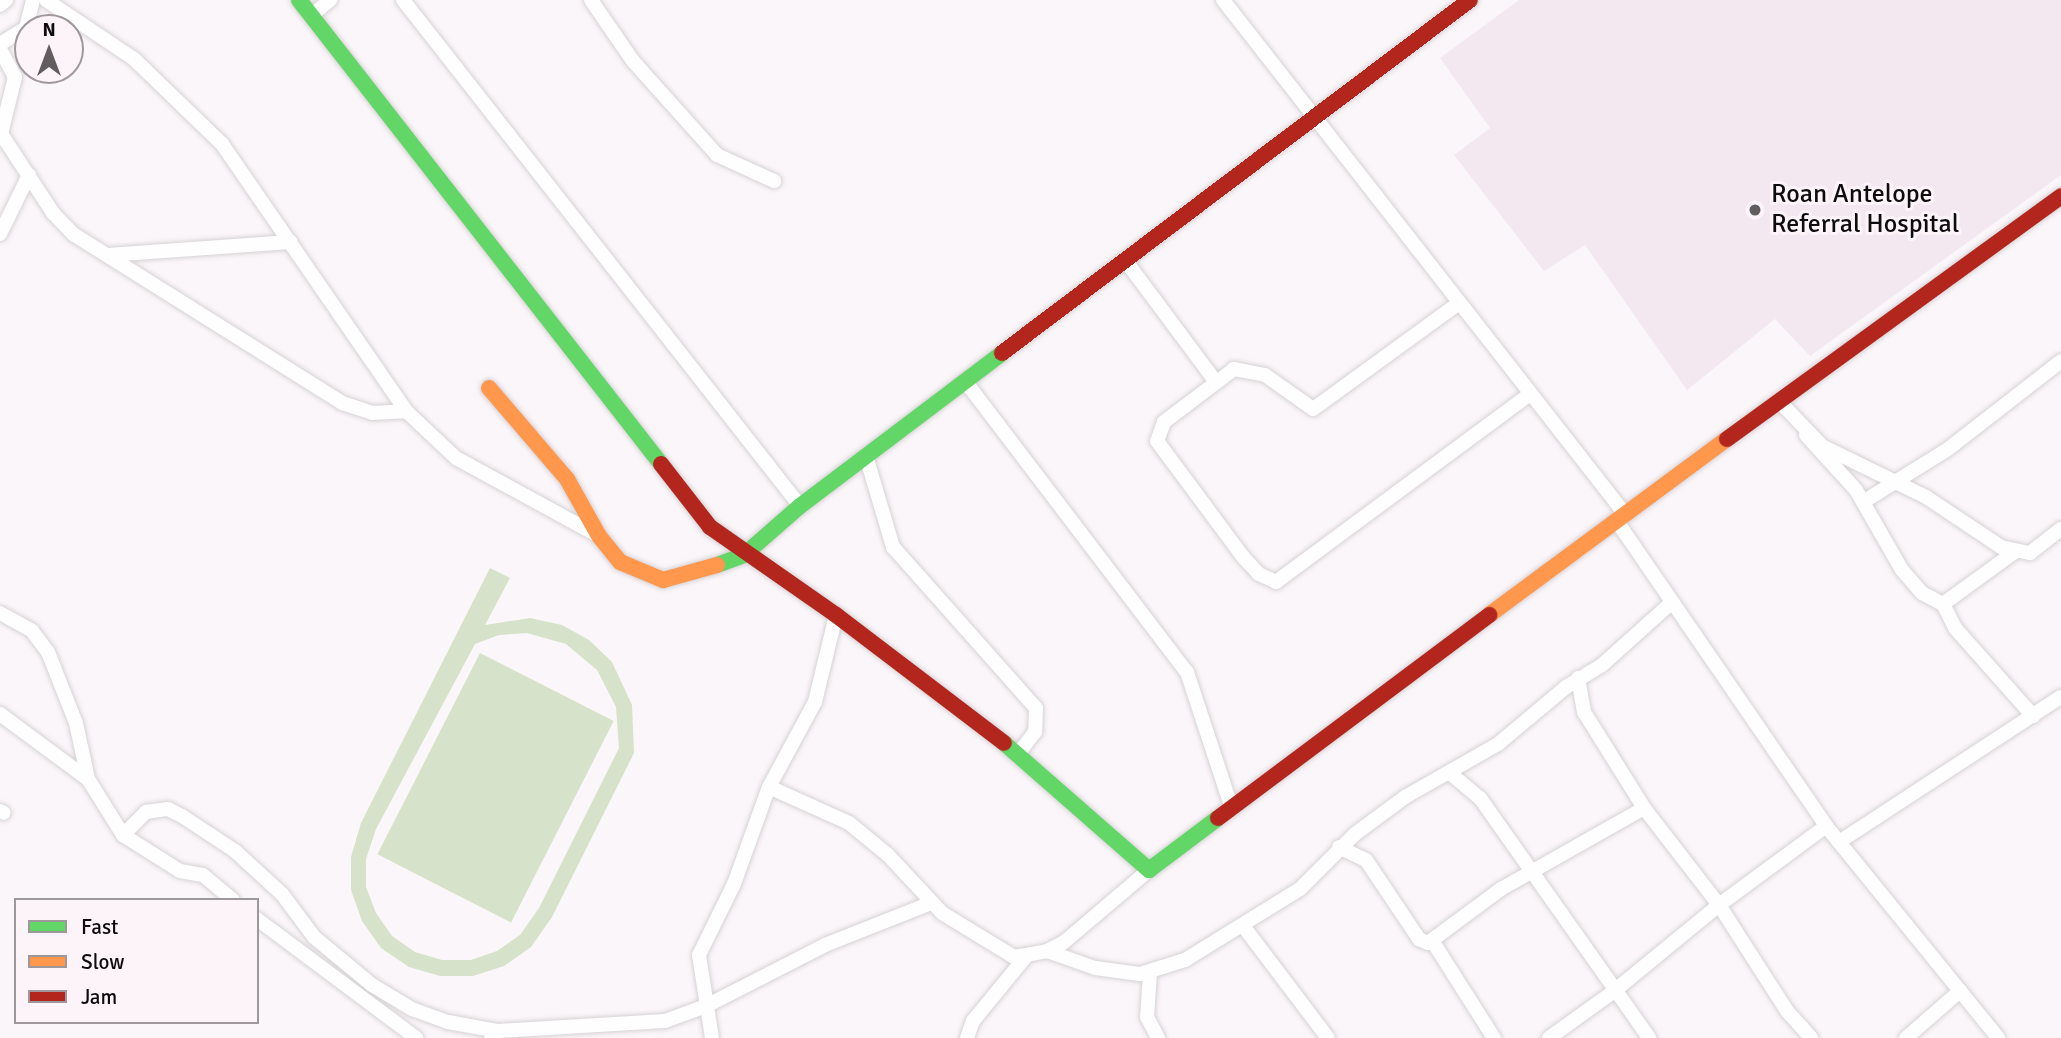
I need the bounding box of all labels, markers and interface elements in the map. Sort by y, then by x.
north arrow [14,14,84,84]
text: N [42,18,56,42]
place label: Roan Antelope Referral Hospital [1771,179,1959,241]
marker: Roan Antelope Referral Hospital [1745,200,1765,220]
legend [14,898,259,1024]
text: Fast [81,914,118,940]
text: Slow [81,949,125,975]
text: Jam [81,984,117,1010]

